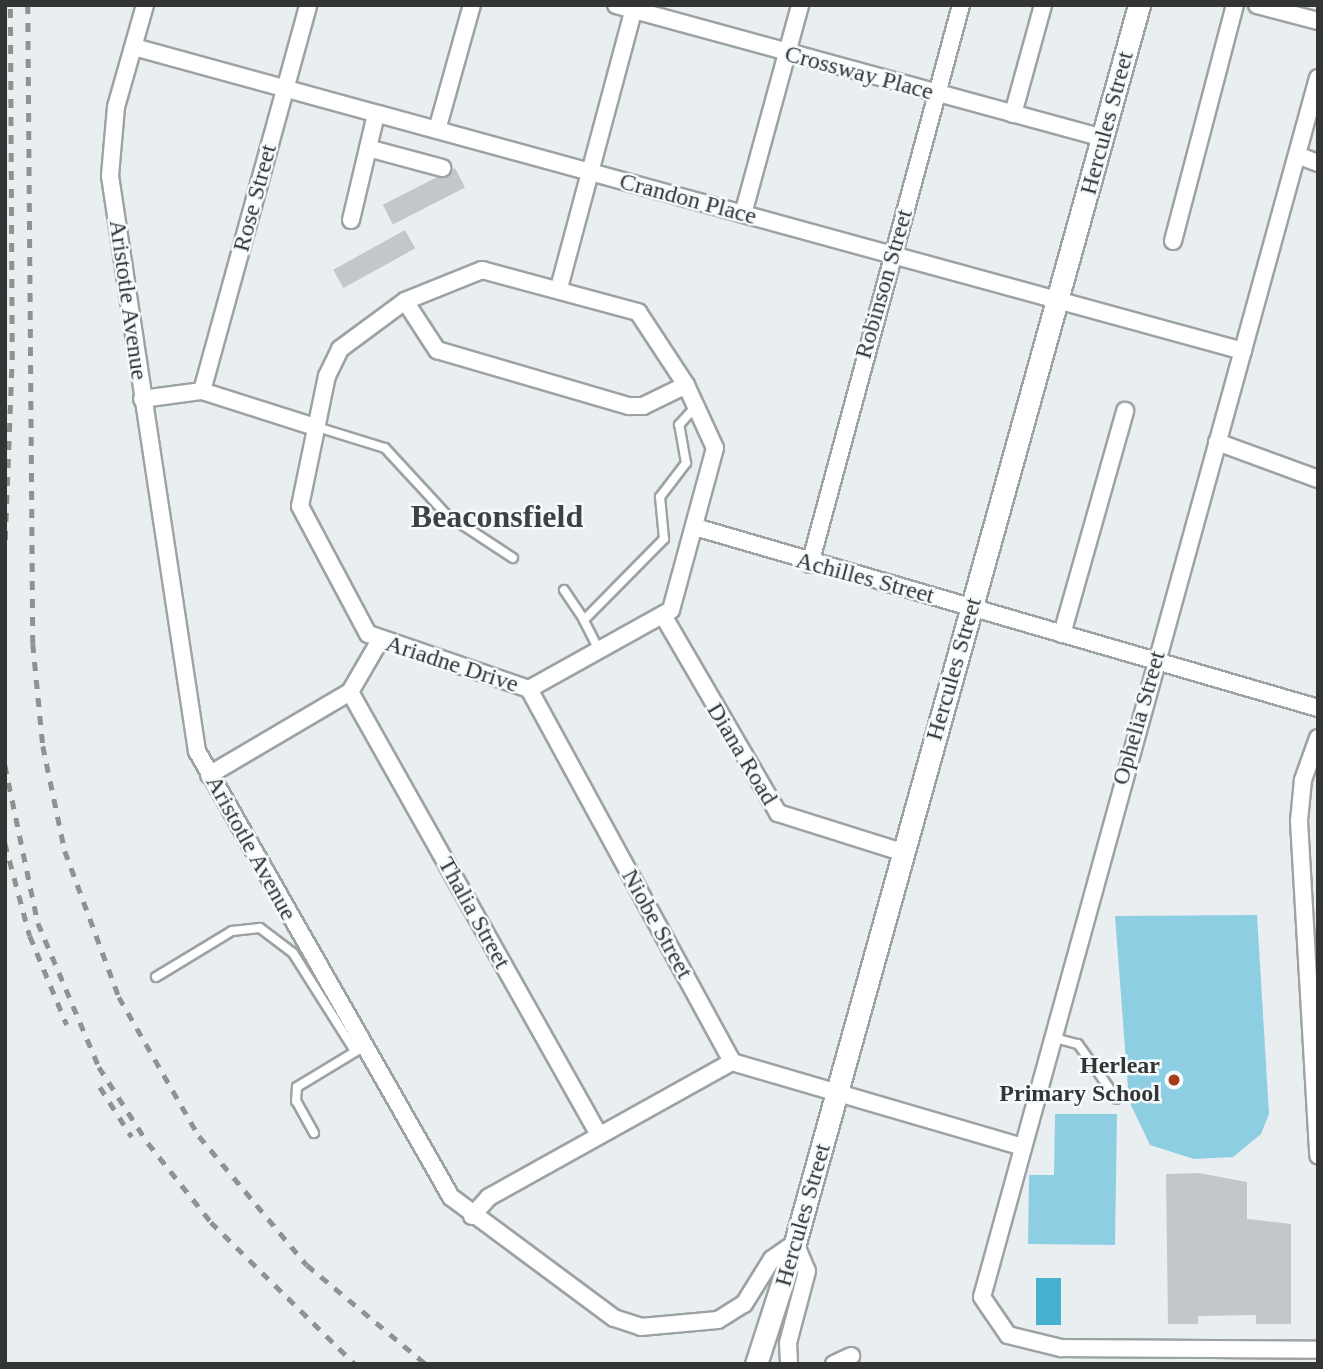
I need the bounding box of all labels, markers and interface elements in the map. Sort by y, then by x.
street label: Crossway Place [782,39,936,107]
street label: Hercules Street [1074,48,1140,198]
street label: Rose Street [227,141,283,255]
street label: Crandon Place [616,167,760,231]
street label: Robinson Street [849,206,919,362]
street label: Aristotle Avenue [102,217,154,383]
district label: Beaconsfield [411,497,583,535]
street label: Achilles Street [793,546,937,610]
street label: Hercules Street [920,594,988,744]
street label: Ariadne Drive [382,629,522,699]
street label: Ophelia Street [1106,648,1172,788]
street label: Diana Road [700,698,784,810]
street label: Aristotle Avenue [199,770,303,926]
street label: Thalia Street [432,852,516,974]
street label: Niobe Street [615,864,699,984]
place label: Herlear Primary School [999,1052,1160,1108]
marker: Herlear Primary School [1166,1072,1182,1088]
street label: Hercules Street [769,1140,837,1290]

